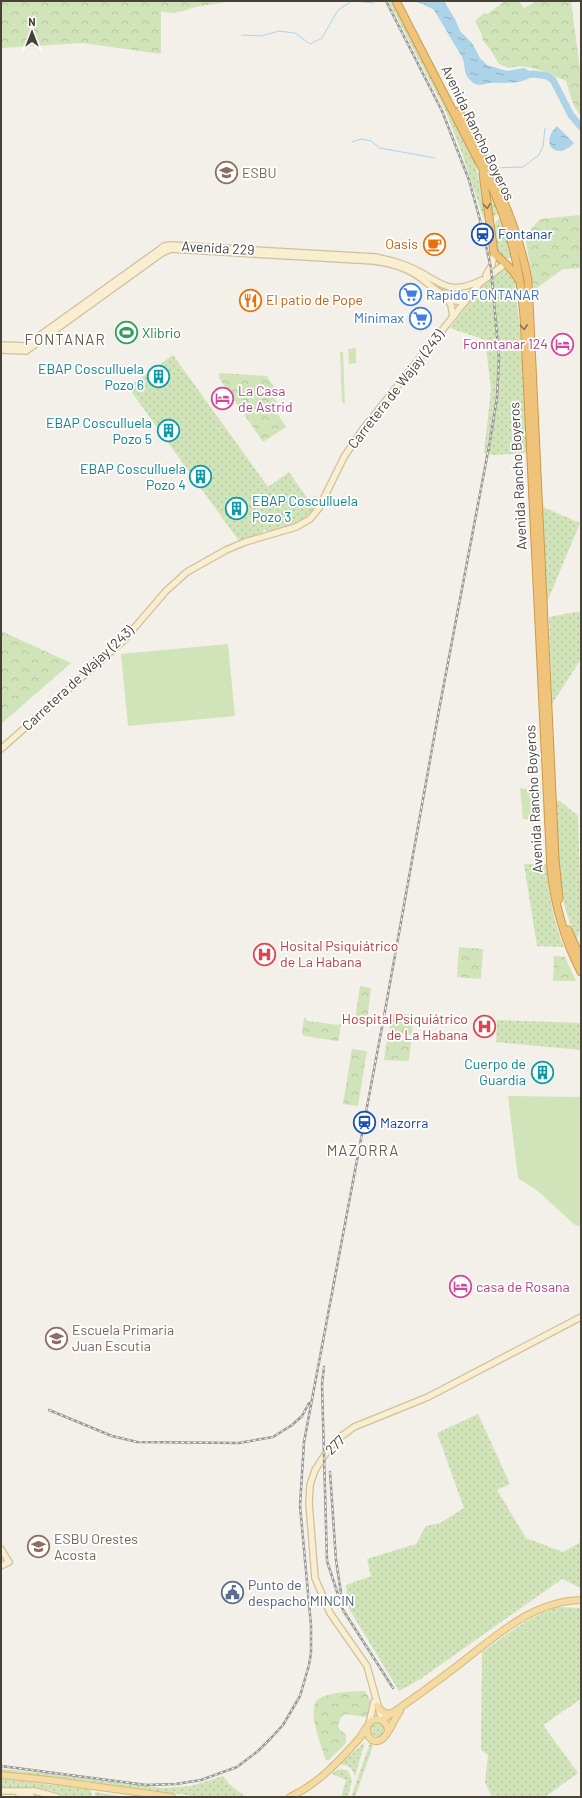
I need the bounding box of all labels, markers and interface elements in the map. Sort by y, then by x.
north arrow [12,12,52,52]
text: N [28,15,36,28]
street label: Avenida Rancho Boyeros [438,62,519,203]
school or university icon: ESBU [214,160,240,186]
place label: ESBU [242,164,277,181]
one-way arrow [482,203,491,209]
station icon: Fontanar [470,221,496,247]
place label: Fontanar [498,225,553,242]
cafe icon: Oasis [421,231,447,257]
place label: Oasis [385,235,418,252]
street label: Avenida 229 [181,237,255,258]
supermarket icon: Rapido FONTANAR [397,282,423,308]
place label: Rapido FONTANAR [426,286,539,303]
restaurant icon: El patio de Pope [237,287,263,313]
place label: El patio de Pope [266,291,363,308]
supermarket icon: Minimax [407,305,433,331]
place label: Minimax [354,309,404,326]
sports icon: Xlibrio [113,320,139,346]
place label: Xlibrio [142,324,181,341]
one-way arrow [520,324,529,330]
street label: Carretera de Wajay (243) [344,325,448,452]
district label: FONTANAR [24,330,106,348]
hotel icon: Fonntanar 124 [550,331,576,357]
place label: Fonntanar 124 [463,335,548,352]
place label: EBAP Cosculluela Pozo 6 [38,360,144,393]
building icon: EBAP Cosculluela Pozo 6 [146,364,172,390]
place label: La Casa de Astrid [238,382,293,415]
hotel icon: La Casa de Astrid [210,386,236,412]
street label: Avenida Rancho Boyeros [505,401,530,550]
place label: EBAP Cosculluela Pozo 5 [46,414,152,447]
building icon: EBAP Cosculluela Pozo 5 [155,418,181,444]
place label: EBAP Cosculluela Pozo 4 [80,460,186,493]
building icon: EBAP Cosculluela Pozo 4 [188,464,214,490]
place label: EBAP Cosculluela Pozo 3 [252,492,358,525]
building icon: EBAP Cosculluela Pozo 3 [224,496,250,522]
street label: Carretera de Wajay (243) [18,621,137,734]
street label: Avenida Rancho Boyeros [521,724,546,873]
place label: Hosital Psiquiátrico de La Habana [280,937,398,970]
hospital icon: Hosital Psiquiátrico de La Habana [251,941,277,967]
place label: Hospital Psiquiátrico de La Habana [342,1010,468,1043]
hospital icon: Hospital Psiquiátrico de La Habana [471,1014,497,1040]
place label: Cuerpo de Guardia [464,1055,526,1088]
building icon: Cuerpo de Guardia [529,1059,555,1085]
station icon: Mazorra [352,1110,378,1136]
place label: Mazorra [380,1114,428,1131]
district label: MAZORRA [327,1141,399,1159]
hotel icon: casa de Rosana [447,1274,473,1300]
place label: casa de Rosana [476,1278,570,1295]
place label: Escuela Primaria Juan Escutia [72,1321,174,1354]
school or university icon: Escuela Primaria Juan Escutia [43,1325,69,1351]
street label: 277 [321,1431,348,1458]
place label: ESBU Orestes Acosta [54,1530,138,1563]
school or university icon: ESBU Orestes Acosta [26,1534,52,1560]
place label: Punto de despacho MINCIN [248,1576,354,1609]
public building icon: Punto de despacho MINCIN [219,1580,245,1606]

